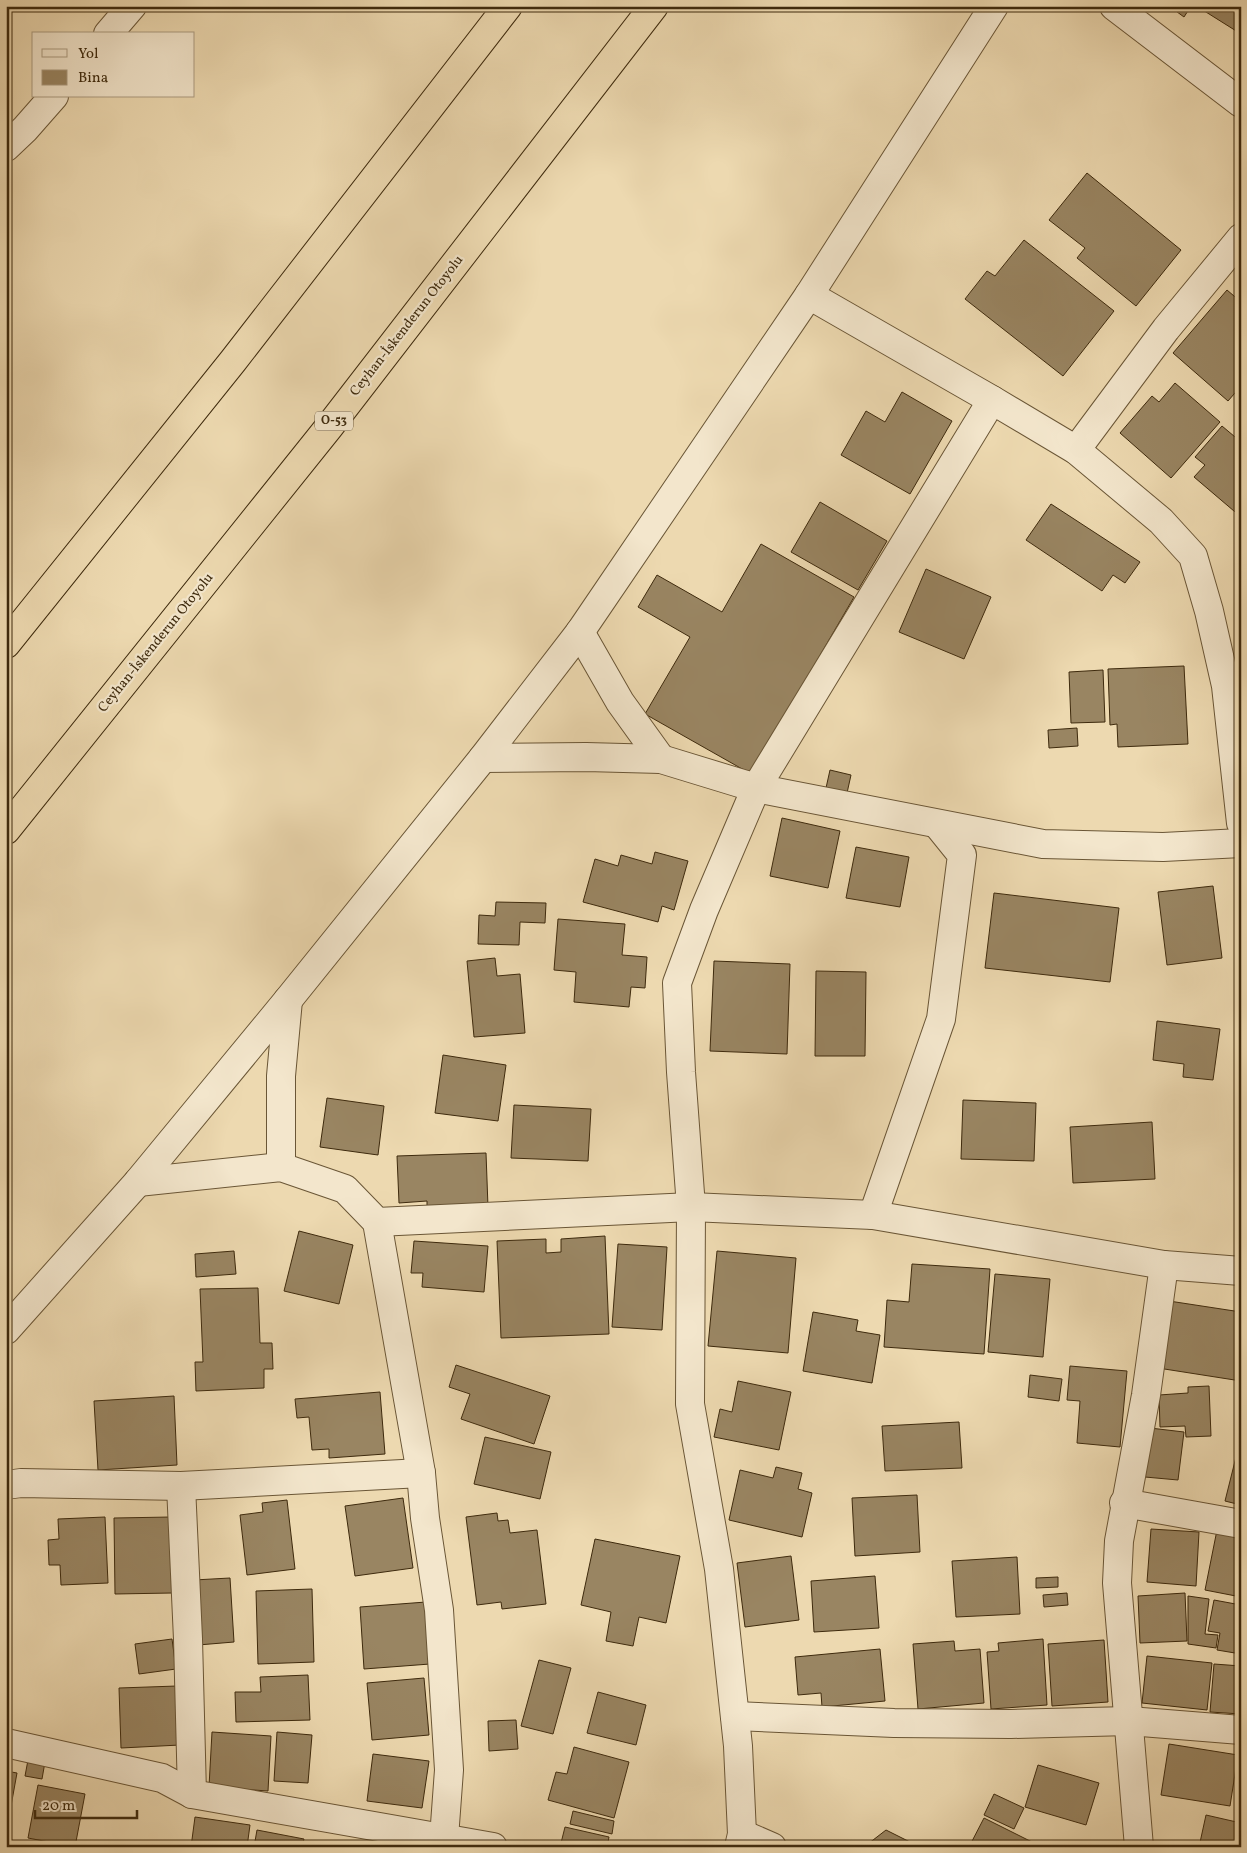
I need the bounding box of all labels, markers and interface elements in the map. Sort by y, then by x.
legend [32,32,195,98]
text: Yol [78,44,98,65]
text: Bina [78,68,108,89]
street label: Ceyhan-İskenderun Otoyolu [346,251,468,401]
road number: O-53 [315,412,353,431]
street label: Ceyhan-İskenderun Otoyolu [94,569,218,717]
scale bar [35,1788,138,1820]
text: 20 m [42,1796,75,1817]

